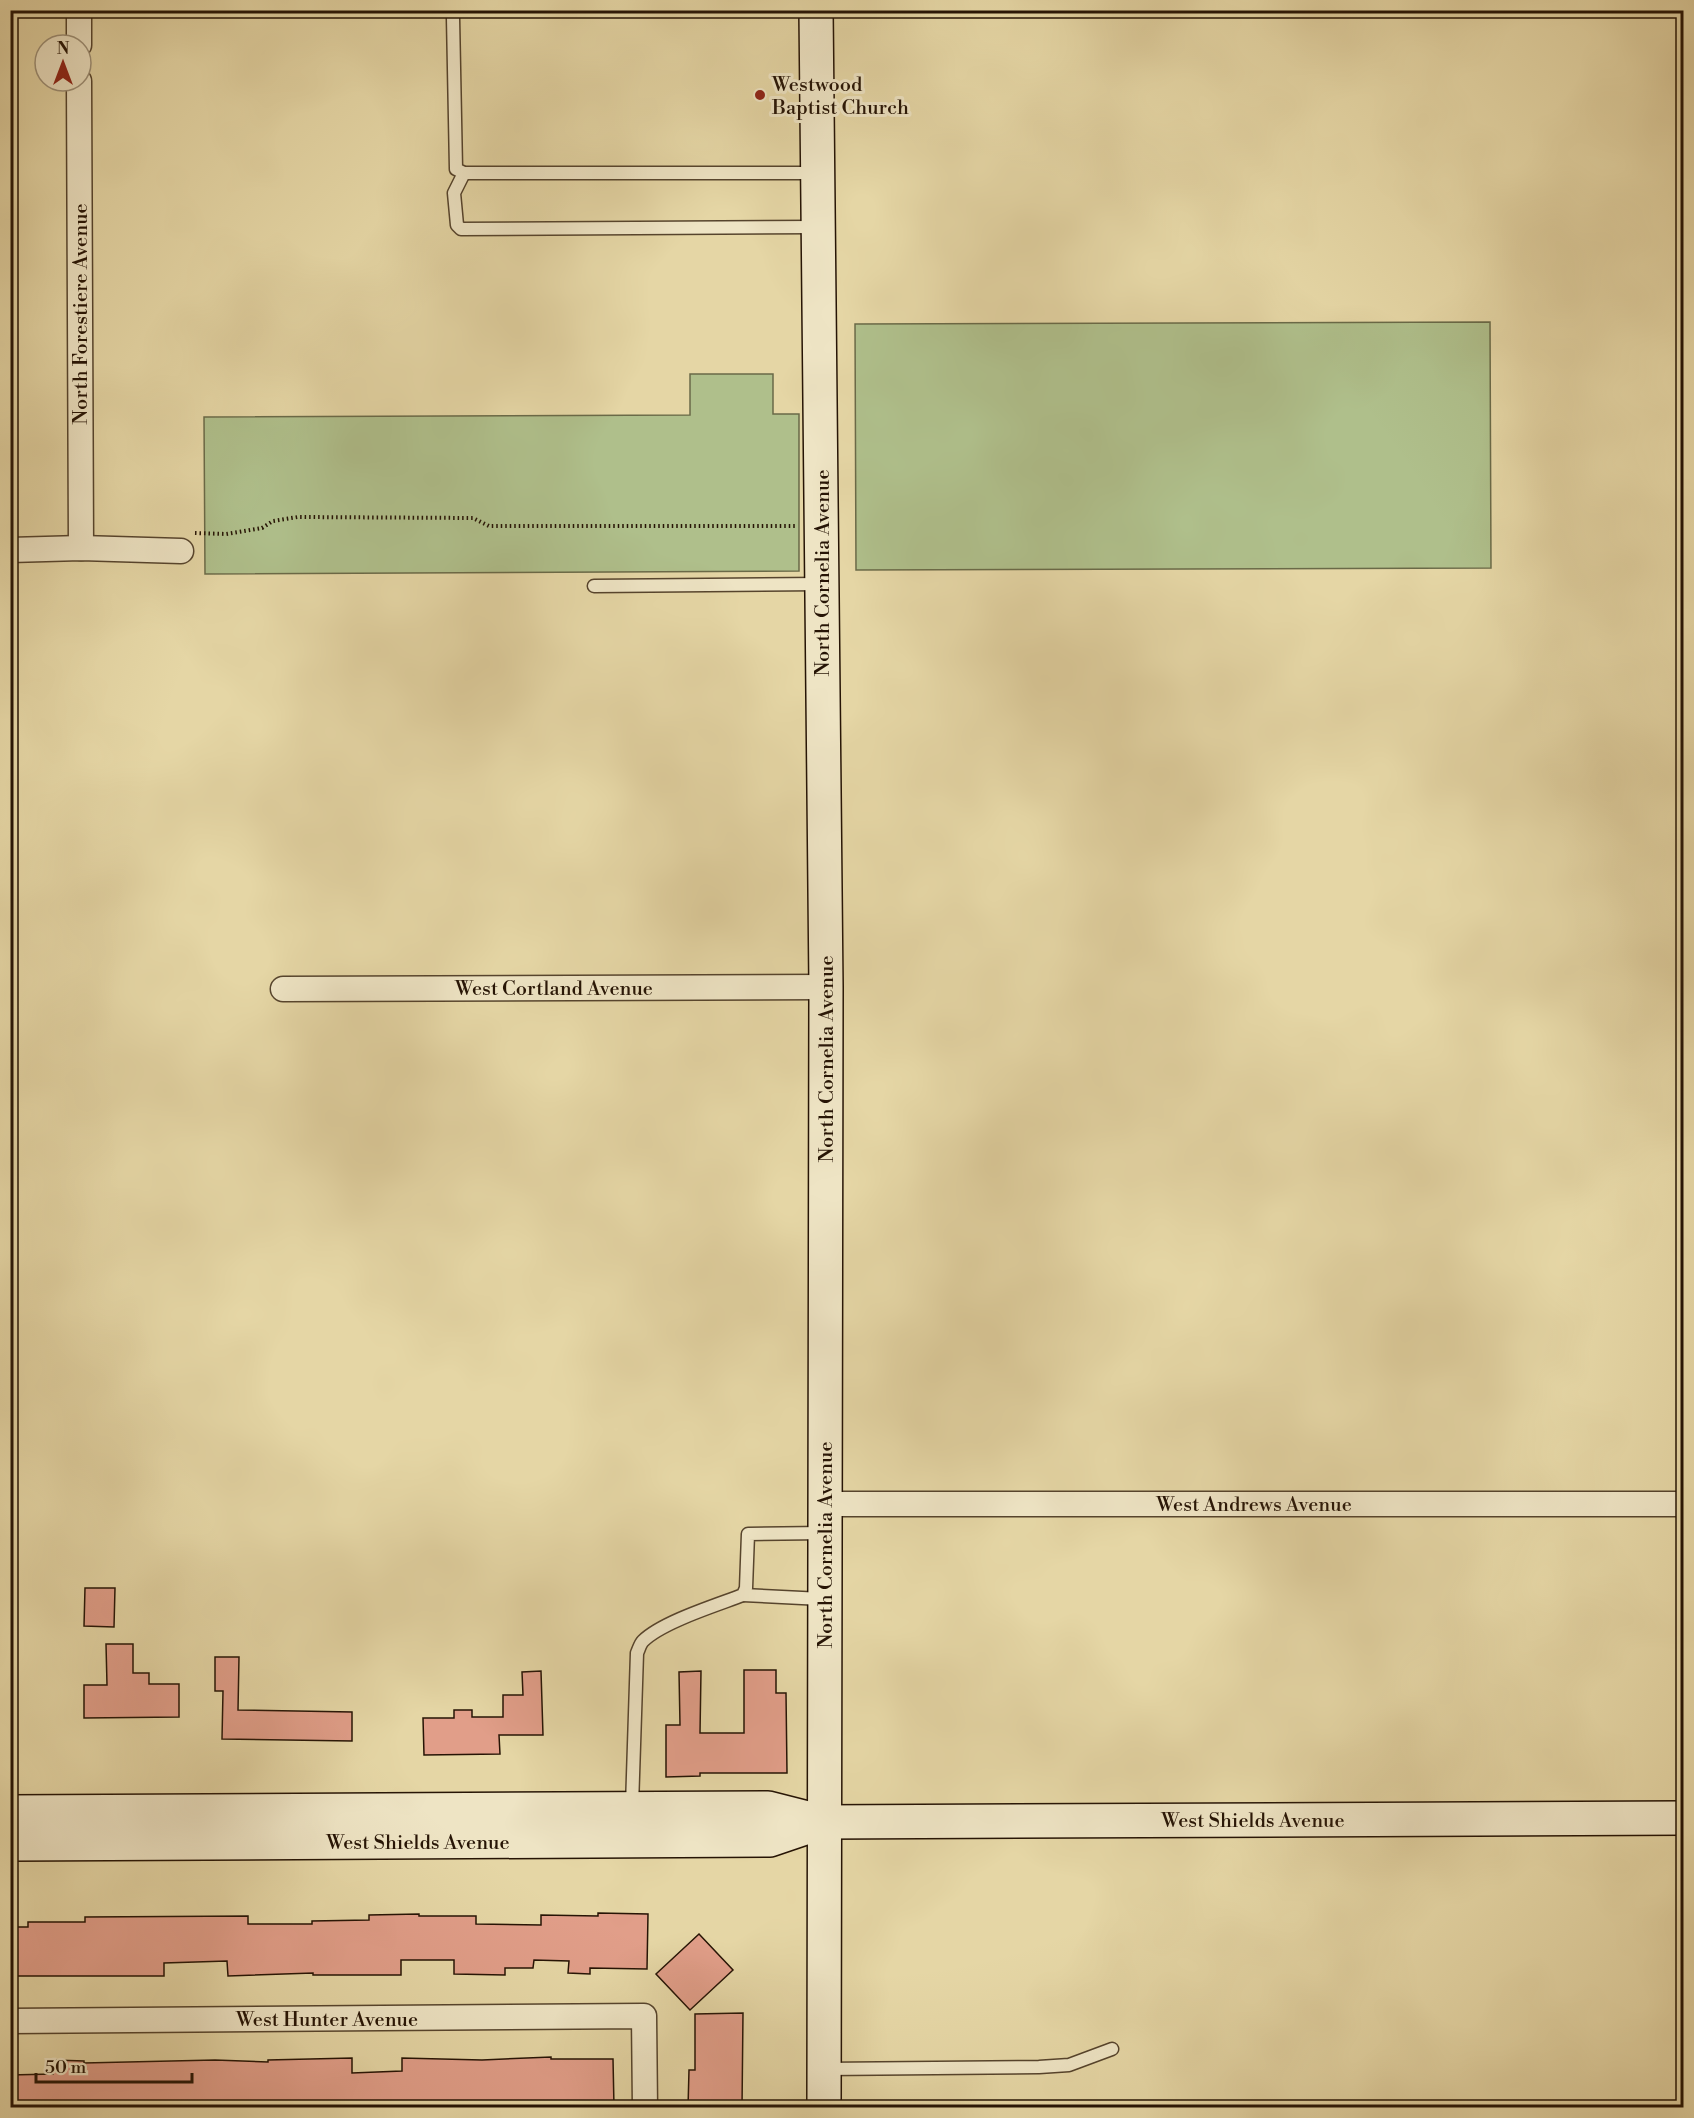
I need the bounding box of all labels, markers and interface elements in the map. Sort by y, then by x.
north arrow [33,33,93,93]
text: N [57,39,70,59]
place label: Westwood Baptist Church [771,73,909,121]
marker: Westwood Baptist Church [753,88,767,102]
street label: North Forestiere Avenue [69,203,94,425]
street label: North Cornelia Avenue [811,469,836,677]
street label: North Cornelia Avenue [815,955,840,1163]
street label: West Cortland Avenue [454,977,653,1002]
street label: North Cornelia Avenue [814,1441,839,1649]
street label: West Andrews Avenue [1155,1493,1352,1518]
street label: West Shields Avenue [1160,1809,1345,1834]
street label: West Shields Avenue [325,1831,510,1856]
street label: West Hunter Avenue [235,2008,418,2033]
scale bar [36,2046,192,2084]
text: 50 m [45,2056,87,2079]

